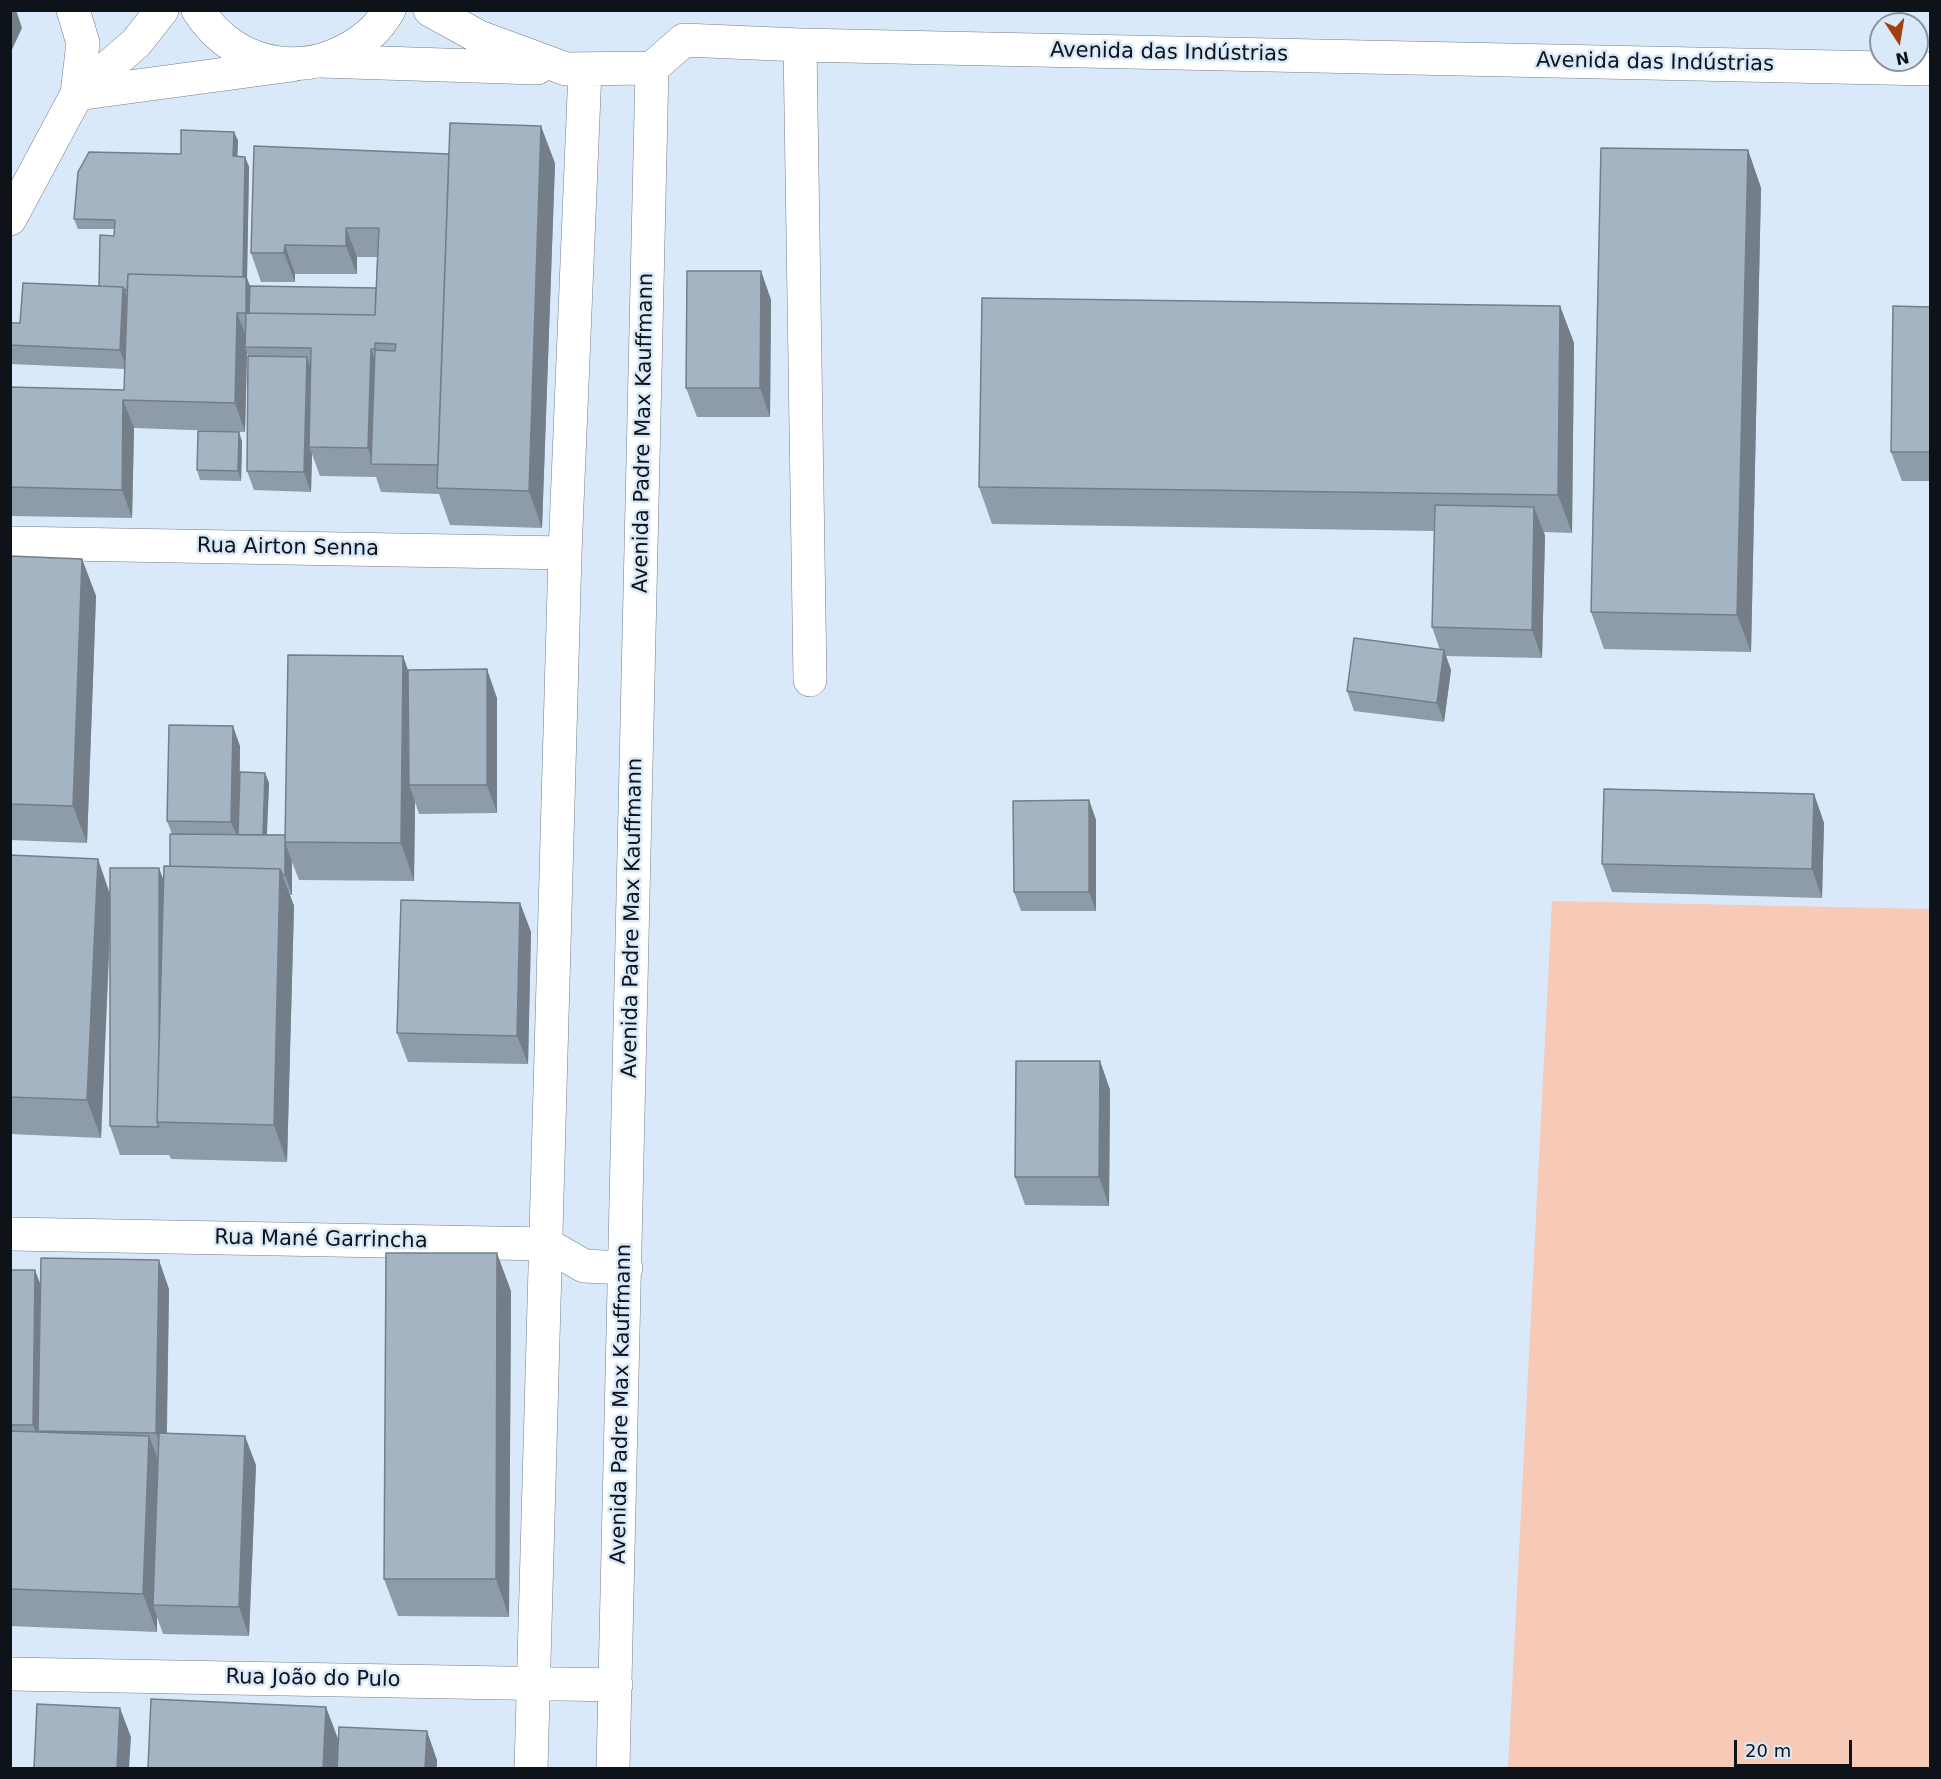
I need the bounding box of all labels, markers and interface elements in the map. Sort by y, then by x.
north arrow [1869,12,1929,72]
street label: Avenida das Indústrias [1050,38,1288,68]
text: N [1894,47,1911,69]
street label: Avenida das Indústrias [1536,48,1774,78]
street label: Avenida Padre Max Kauffmann [629,273,659,593]
street label: Rua Airton Senna [197,534,379,562]
street label: Avenida Padre Max Kauffmann [618,758,648,1078]
street label: Rua Mané Garrincha [214,1226,428,1254]
street label: Avenida Padre Max Kauffmann [607,1244,637,1564]
street label: Rua João do Pulo [225,1665,401,1693]
scale bar [1737,1728,1856,1766]
text: 20 m [1745,1740,1791,1761]

